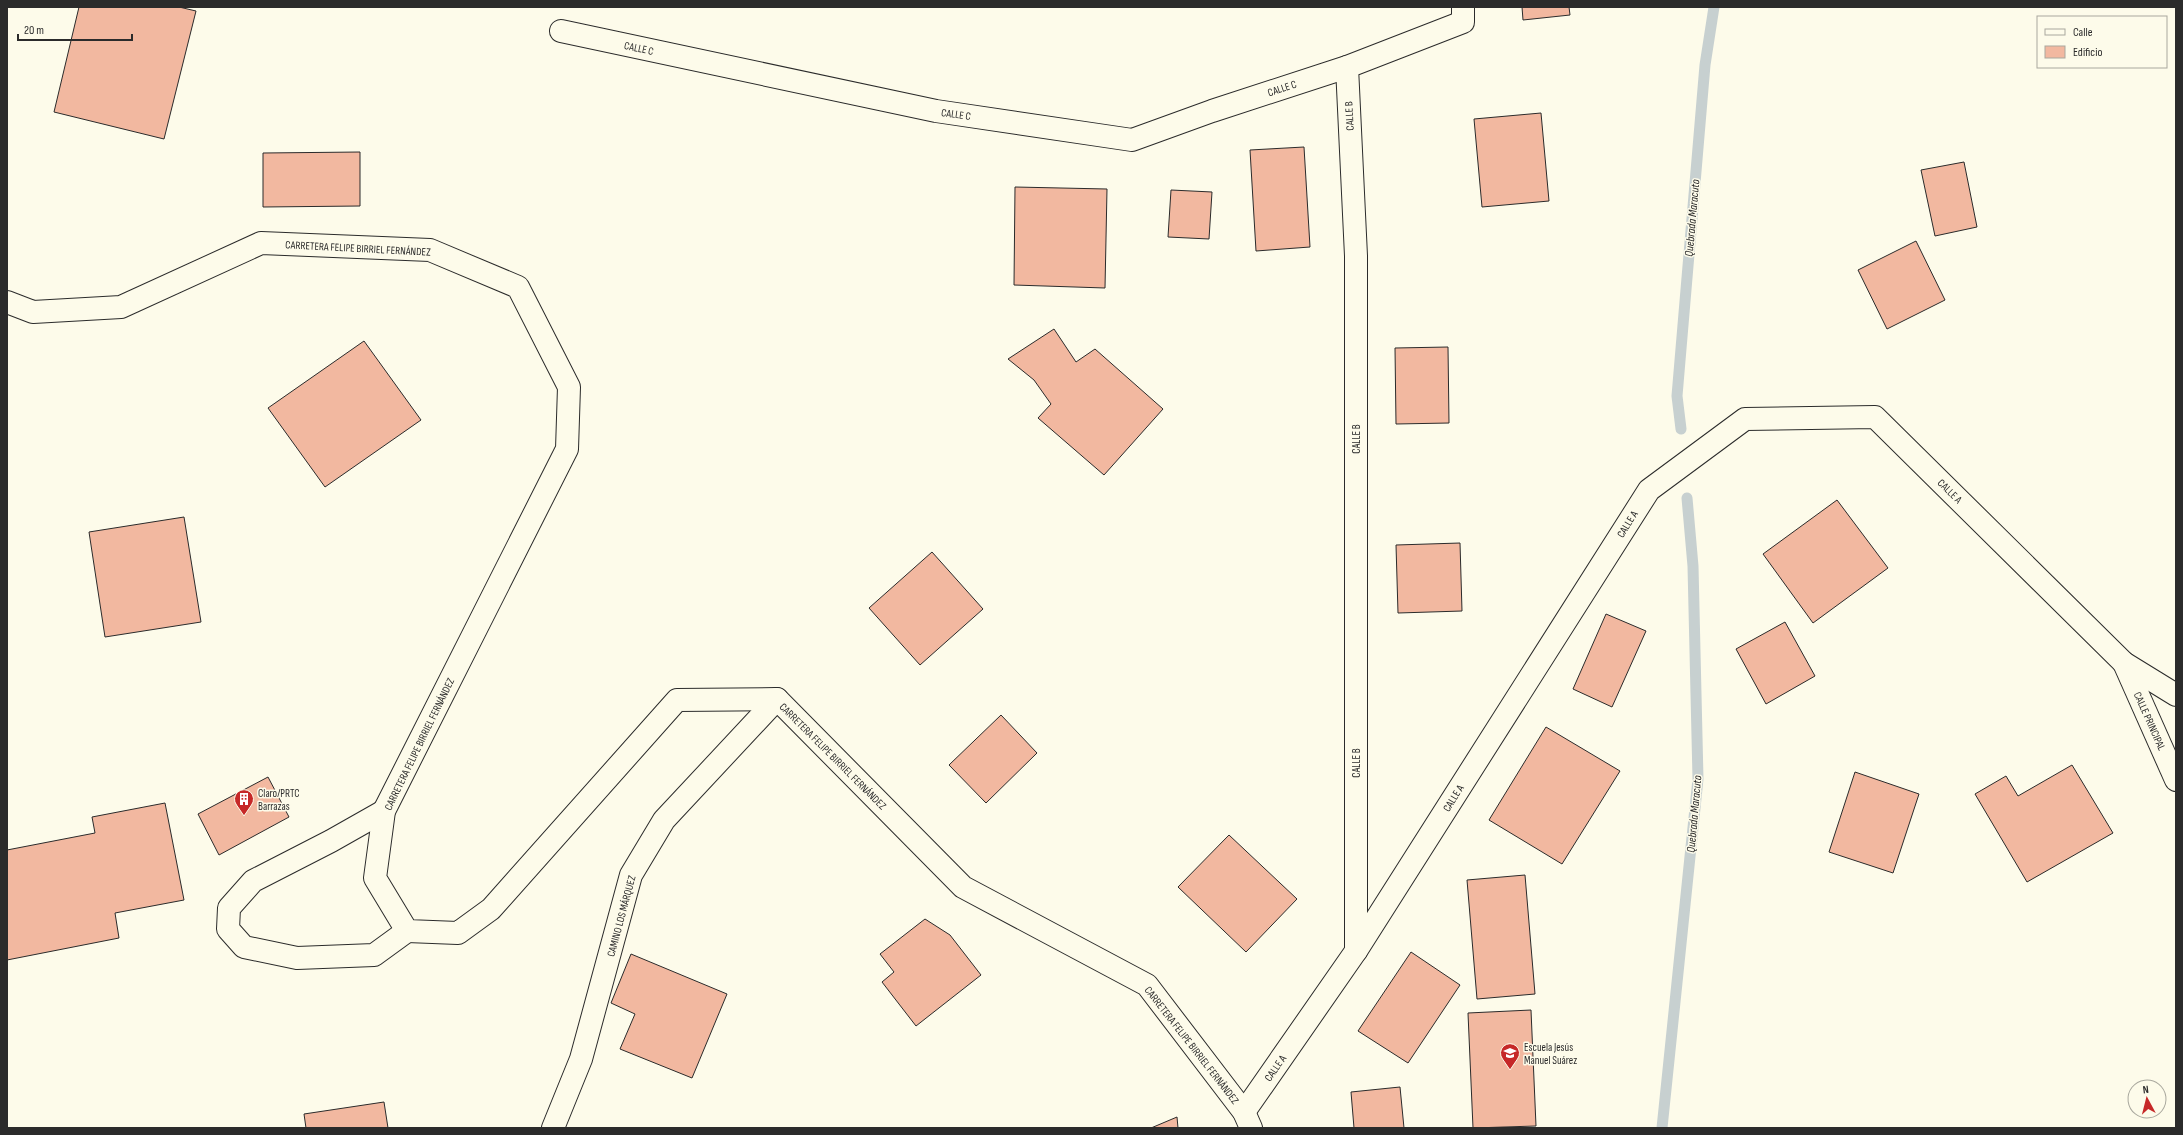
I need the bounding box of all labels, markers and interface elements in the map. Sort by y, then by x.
scale bar [18,16,132,42]
legend [2037,16,2167,68]
text: 20 m [24,23,44,38]
text: Calle [2073,25,2093,40]
street label: CALLE C [623,39,655,58]
text: Edificio [2073,45,2102,60]
street label: CALLE C [1266,78,1298,99]
street label: CALLE B [1342,101,1357,131]
street label: CALLE C [940,106,972,123]
water label: Quebrada Maracuto [1682,178,1703,257]
street label: CARRETERA FELIPE BIRRIEL FERNÁNDEZ [285,238,431,259]
street label: CALLE B [1350,424,1363,454]
street label: CALLE A [1935,476,1965,506]
street label: CALLE A [1614,508,1641,540]
street label: CARRETERA FELIPE BIRRIEL FERNÁNDEZ [382,676,457,812]
street label: CALLE PRINCIPAL [2131,690,2168,753]
street label: CARRETERA FELIPE BIRRIEL FERNÁNDEZ [777,700,889,813]
street label: CALLE B [1350,748,1363,778]
water label: Quebrada Maracuto [1684,774,1705,853]
street label: CALLE A [1440,782,1467,814]
place label: Claro/PRTC Barrazas [258,787,300,813]
building icon: Claro/PRTC Barrazas [233,788,255,816]
street label: CAMINO LOS MÁRQUEZ [604,874,639,958]
street label: CARRETERA FELIPE BIRRIEL FERNÁNDEZ [1142,984,1242,1107]
place label: Escuela Jesús Manuel Suárez [1524,1041,1577,1067]
school or university icon: Escuela Jesús Manuel Suárez [1499,1042,1521,1070]
street label: CALLE A [1262,1052,1289,1084]
north arrow [2127,1079,2167,1119]
text: N [2142,1083,2150,1096]

